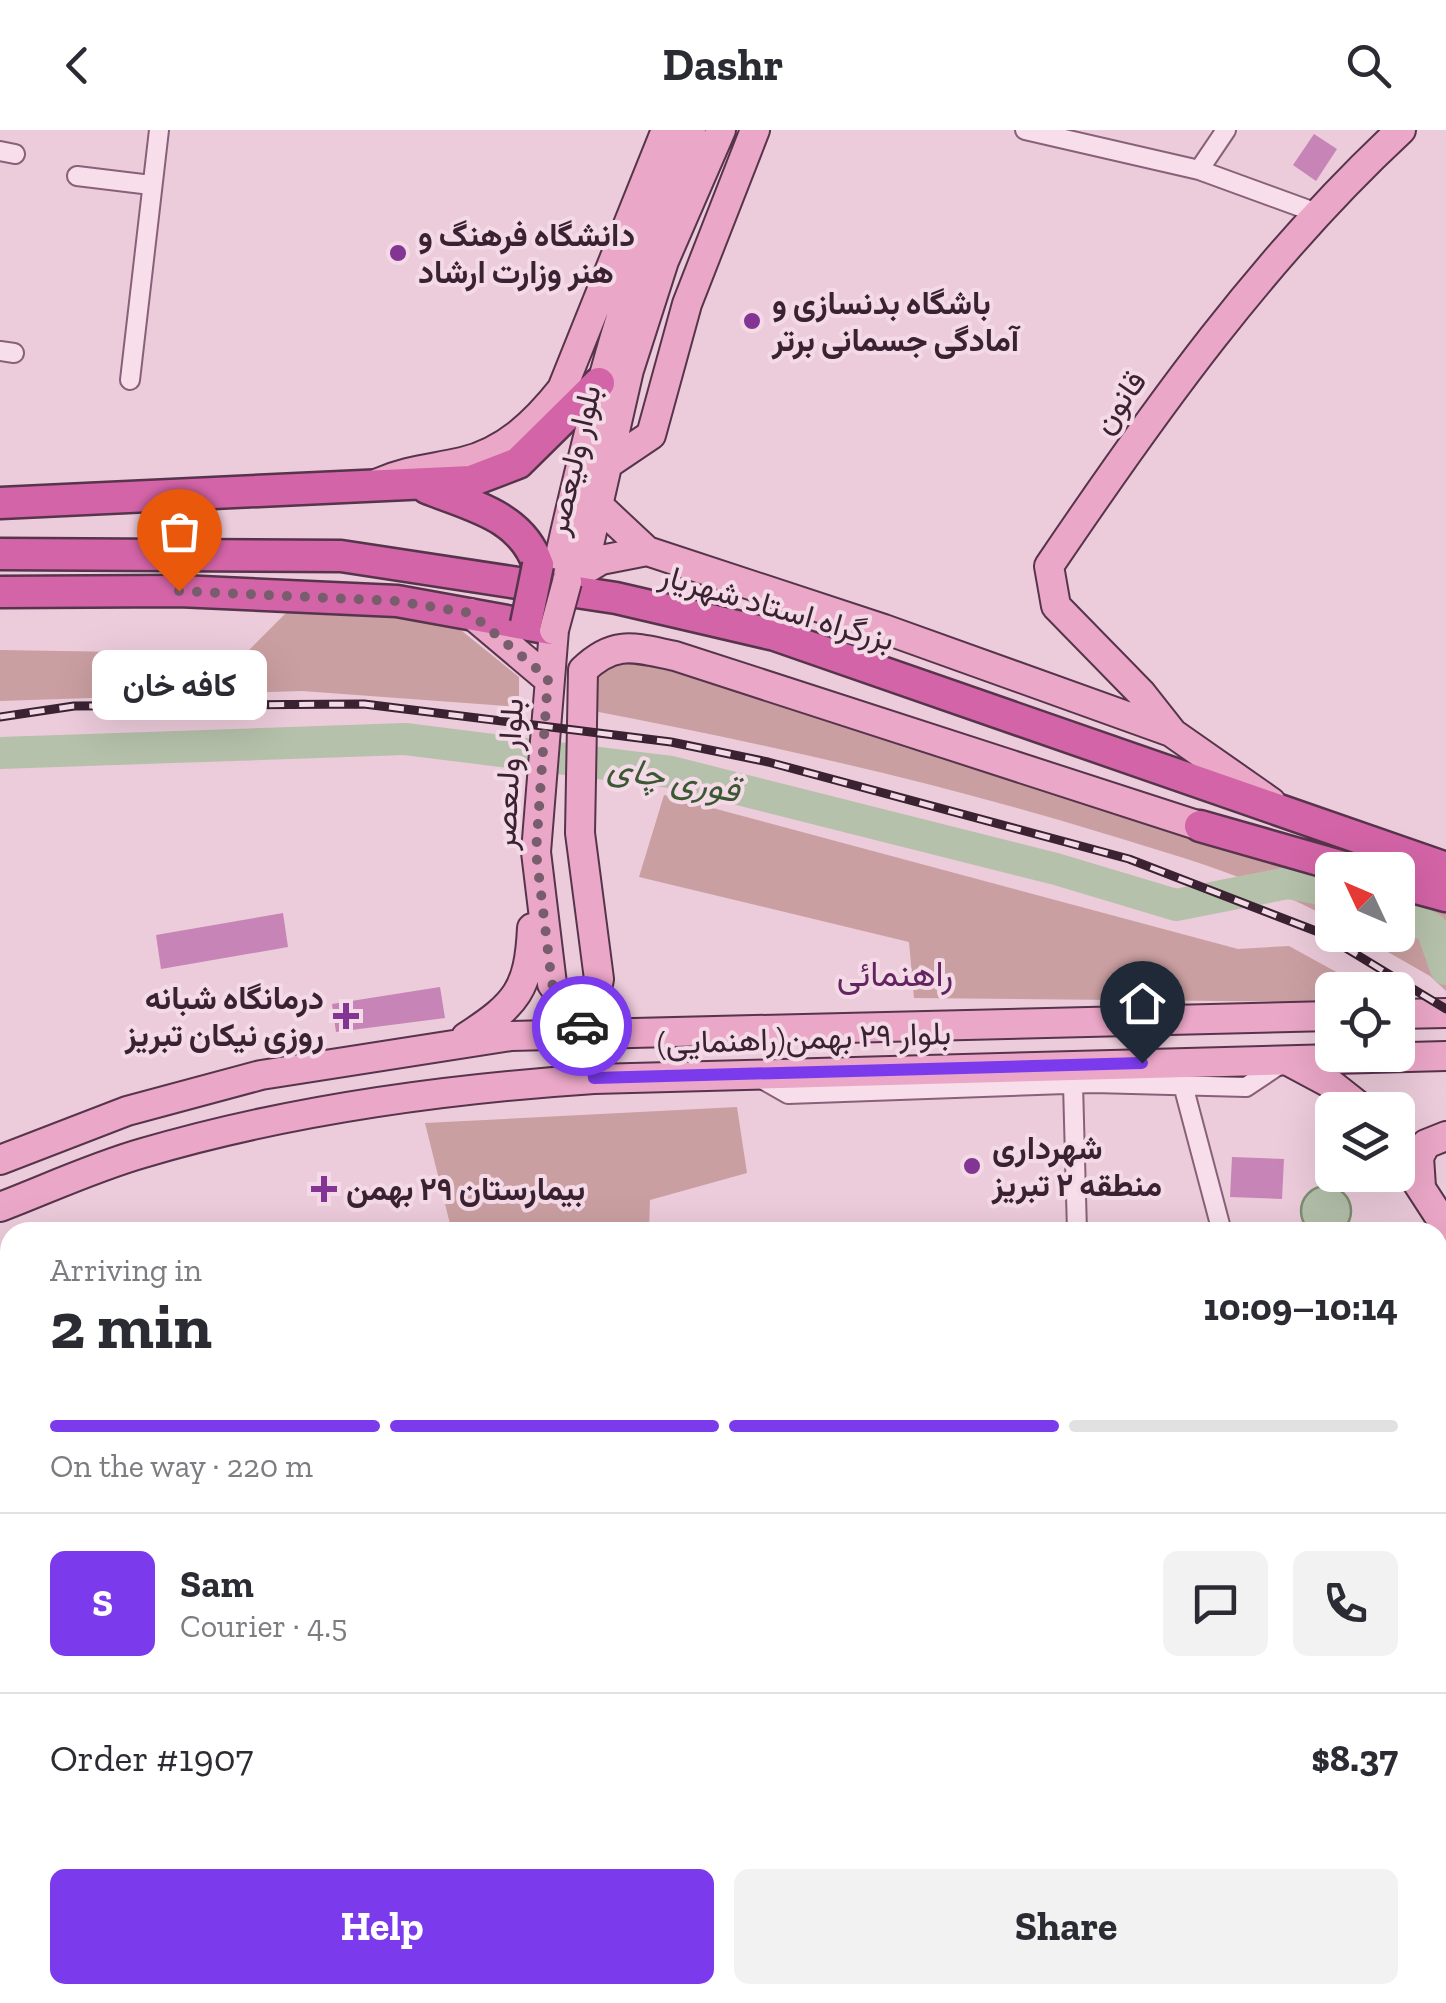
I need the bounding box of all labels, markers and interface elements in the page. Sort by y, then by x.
icon: back [50,38,105,93]
text: Dashr [663,38,783,92]
icon: search [1341,38,1396,93]
place label: دانشگاه فرهنگ و هنر وزارت ارشاد [418,216,635,292]
marker: دانشگاه فرهنگ و هنر وزارت ارشاد [387,242,409,264]
place label: باشگاه بدنسازی و آمادگی جسمانی برتر [771,284,1022,360]
marker: باشگاه بدنسازی و آمادگی جسمانی برتر [741,310,763,332]
street label: قانون [1084,363,1155,441]
street label: بلوار ولیعصر [537,381,610,540]
pin [137,489,222,592]
icon: bag [152,504,207,559]
street label: بزرگراه استاد شهریار [654,555,899,660]
callout: کافه خان [91,651,266,721]
text: کافه خان [122,666,237,704]
street label: بلوار ولىعصر [485,697,532,852]
water label: قوری چای [604,745,746,815]
north arrow [1315,852,1415,952]
map controls [1315,852,1415,1192]
district label: راهنمائی [837,953,953,996]
pin [1100,961,1185,1064]
button: locate [1315,972,1415,1072]
courier [532,976,632,1076]
icon: home [1115,976,1170,1031]
place label: درمانگاه شبانه روزی نیکان تبریز [124,979,324,1055]
icon: car [555,999,610,1054]
marker: درمانگاه شبانه روزی نیکان تبریز [333,1003,359,1029]
street label: بلوار ٢٩ بهمن(راهنمایی) [656,1014,952,1063]
button: layers [1315,1092,1415,1192]
place label: شهرداری منطقه ۲ تبریز [991,1129,1162,1205]
marker: شهرداری منطقه ۲ تبریز [961,1155,983,1177]
place label: بیمارستان ٢٩ بهمن [346,1170,585,1209]
marker: بیمارستان ٢٩ بهمن [311,1176,337,1202]
text: Arriving in [50,1251,202,1289]
text: 10:09–10:14 [1203,1284,1398,1330]
text: 2 min [50,1287,212,1365]
text: On the way · 220 m [50,1447,313,1485]
button: chat [1163,1551,1268,1656]
button: phone [1293,1551,1398,1656]
text: Sam [180,1561,254,1607]
text: S [92,1580,113,1626]
text: Courier · 4.5 [180,1607,347,1645]
text: Order #1907 [50,1735,253,1781]
text: $8.37 [1311,1735,1398,1781]
button: Help [50,1869,714,1984]
button: Share [734,1869,1398,1984]

